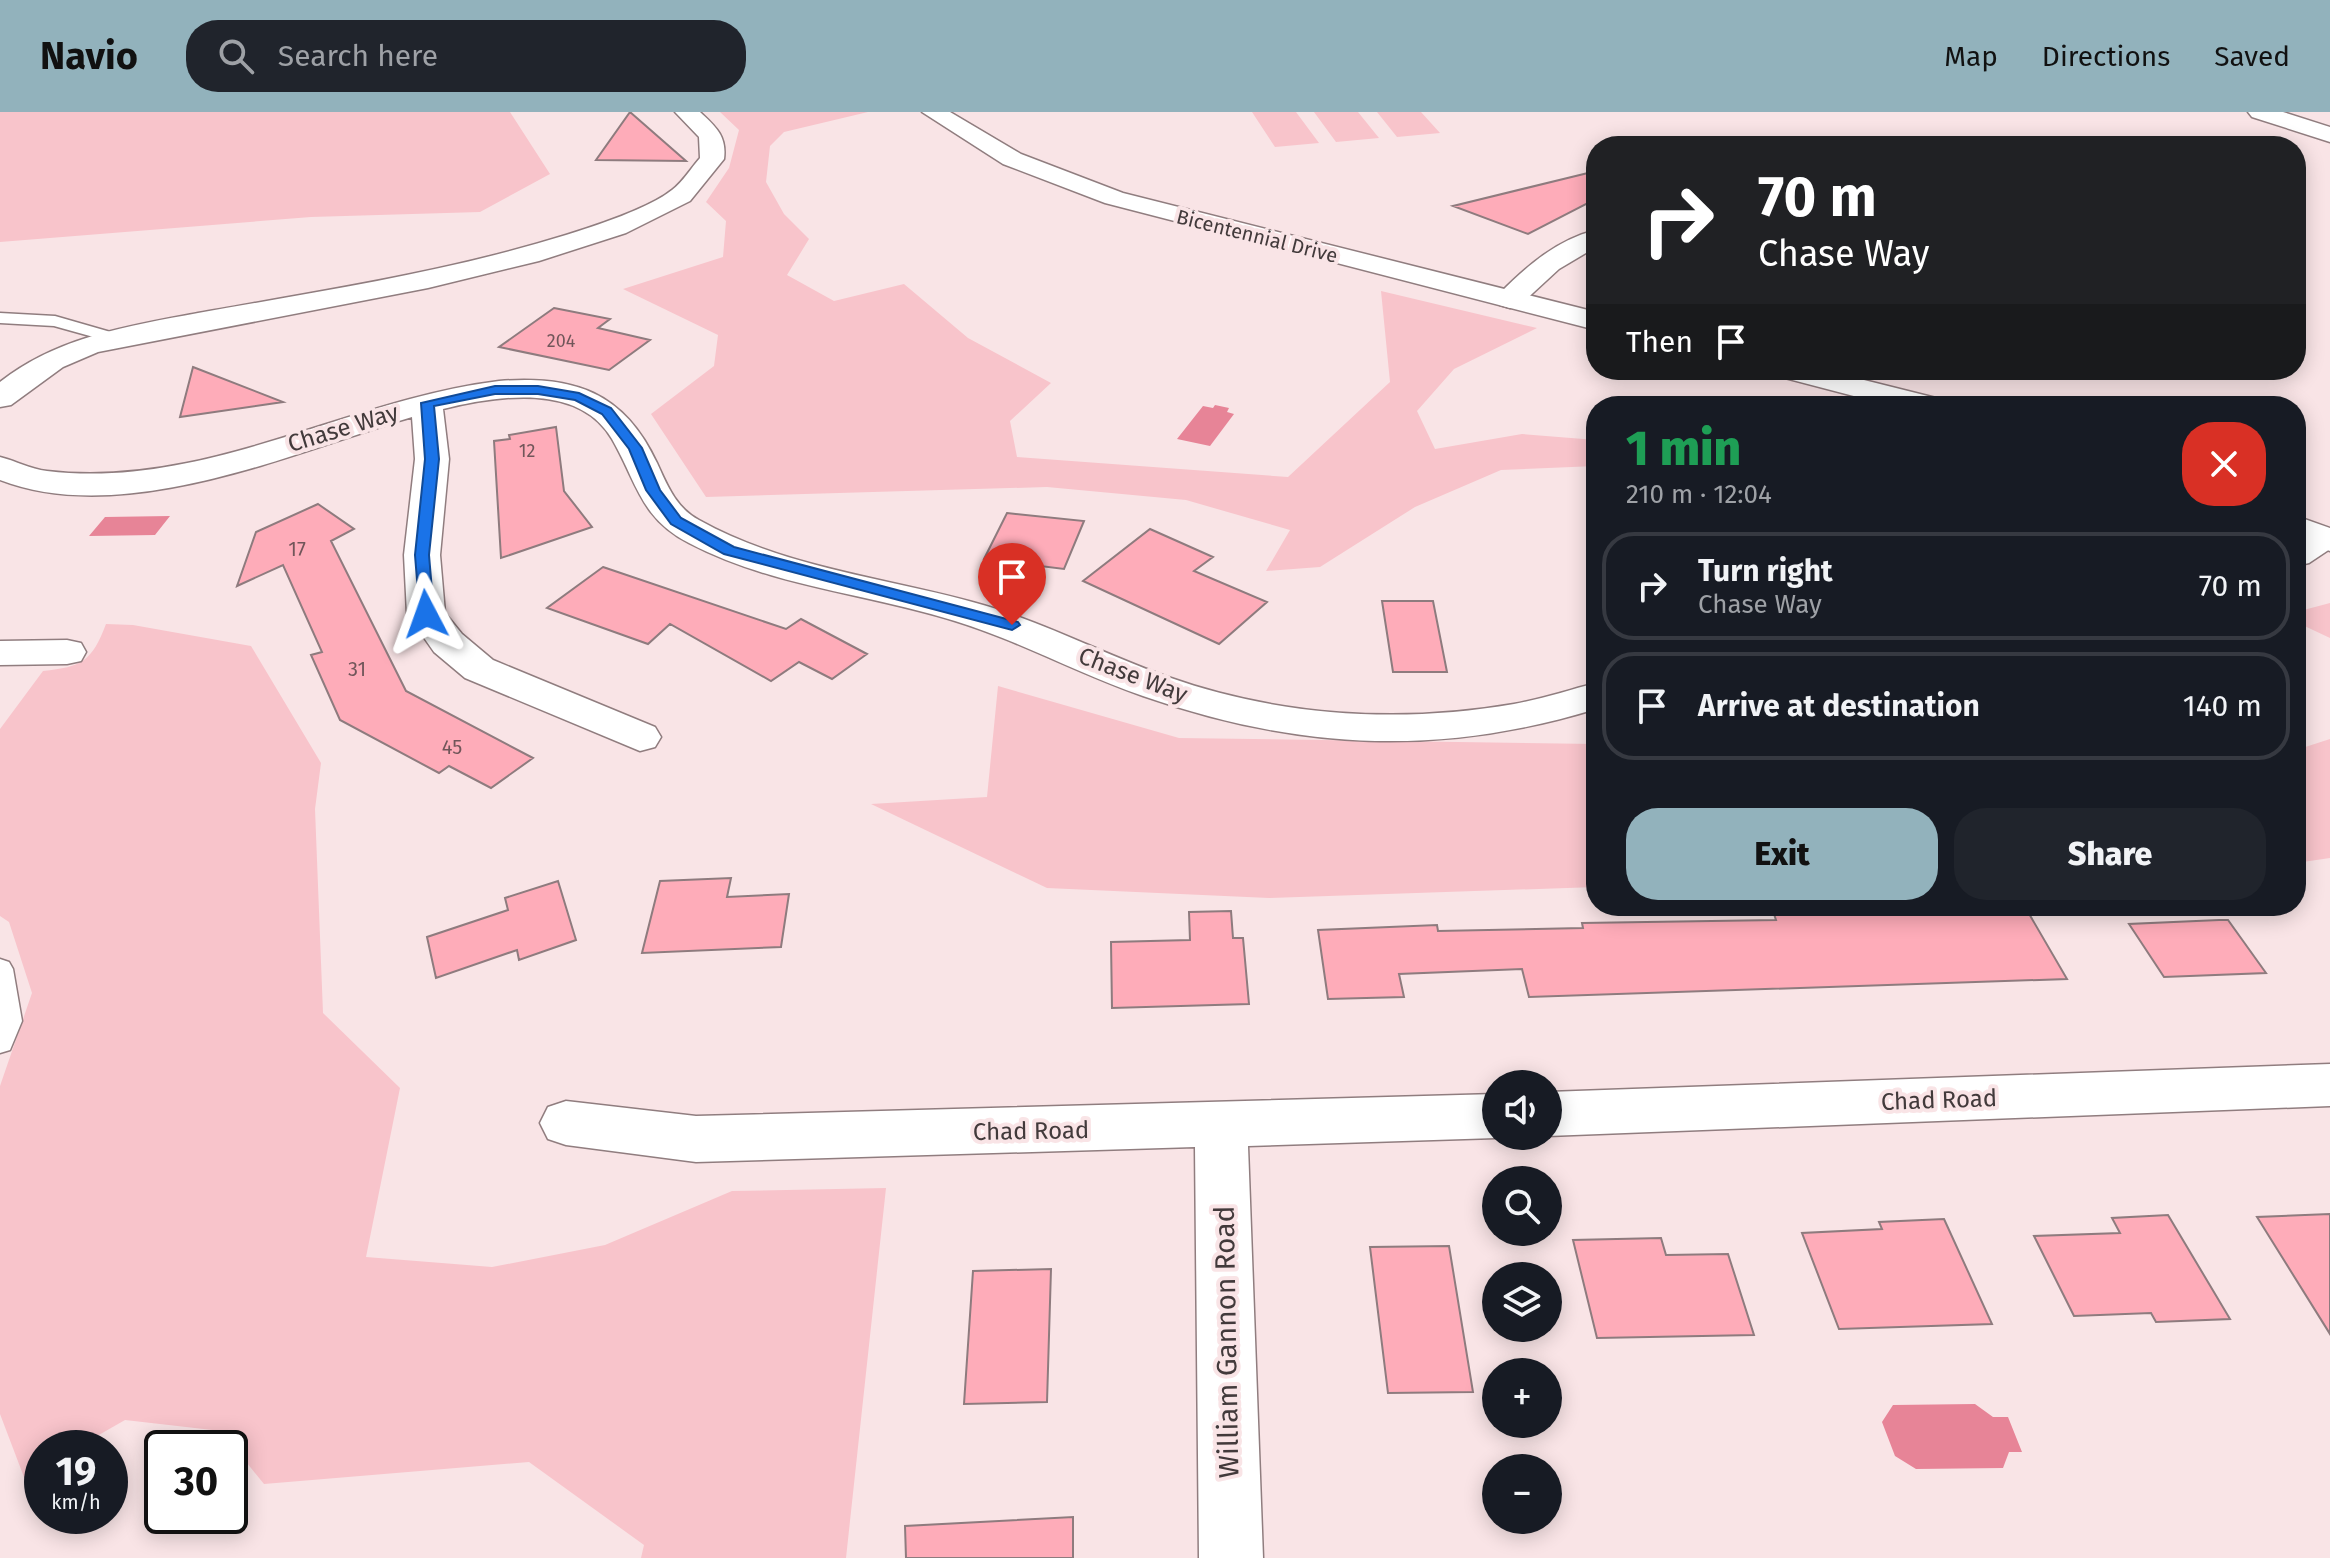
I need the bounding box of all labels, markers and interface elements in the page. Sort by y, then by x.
search box [186,20,746,92]
text: Navio [40,33,138,79]
icon: search [214,34,258,78]
text: Search here [278,38,438,74]
text: Map [1944,40,1998,73]
text: Directions [2042,40,2170,73]
text: Saved [2214,40,2290,73]
text: 70 m [1758,164,1877,231]
icon: right [1626,168,1730,272]
street label: Bicentennial Drive [1174,204,1340,268]
text: Chase Way [1758,232,1930,276]
icon: arrive [1709,320,1753,364]
text: Then [1626,324,1693,360]
house number: 204 [547,330,576,352]
street label: Chase Way [284,398,402,458]
text: 1 min [1626,420,1741,478]
button: close [2182,422,2266,506]
house number: 12 [519,440,535,462]
text: 210 m · 12:04 [1626,479,1772,510]
house number: 17 [288,537,306,561]
pin [978,543,1046,625]
text: Turn right [1698,553,1833,589]
icon: arrive [990,555,1034,599]
icon: right [1630,564,1674,608]
text: 70 m [2199,568,2262,604]
position arrow [384,572,468,656]
text: Chase Way [1698,589,1822,620]
street label: Chase Way [1075,641,1192,709]
house number: 31 [348,657,366,681]
icon: arrive [1630,684,1674,728]
text: Arrive at destination [1698,688,1980,724]
text: 140 m [2183,688,2262,724]
house number: 45 [442,735,462,759]
button: Exit [1626,808,1938,900]
button: Share [1954,808,2266,900]
map controls [1482,1070,1562,1534]
button: sound [1482,1070,1562,1150]
street label: Chad Road [1880,1084,1998,1116]
street label: Chad Road [973,1116,1089,1146]
button: search [1482,1166,1562,1246]
street label: William Gannon Road [1208,1205,1245,1478]
button: layers [1482,1262,1562,1342]
button: + [1482,1358,1562,1438]
speed limit sign: 30 [144,1430,248,1534]
text: 19 [56,1448,96,1496]
button: − [1482,1454,1562,1534]
text: km/h [51,1490,101,1514]

